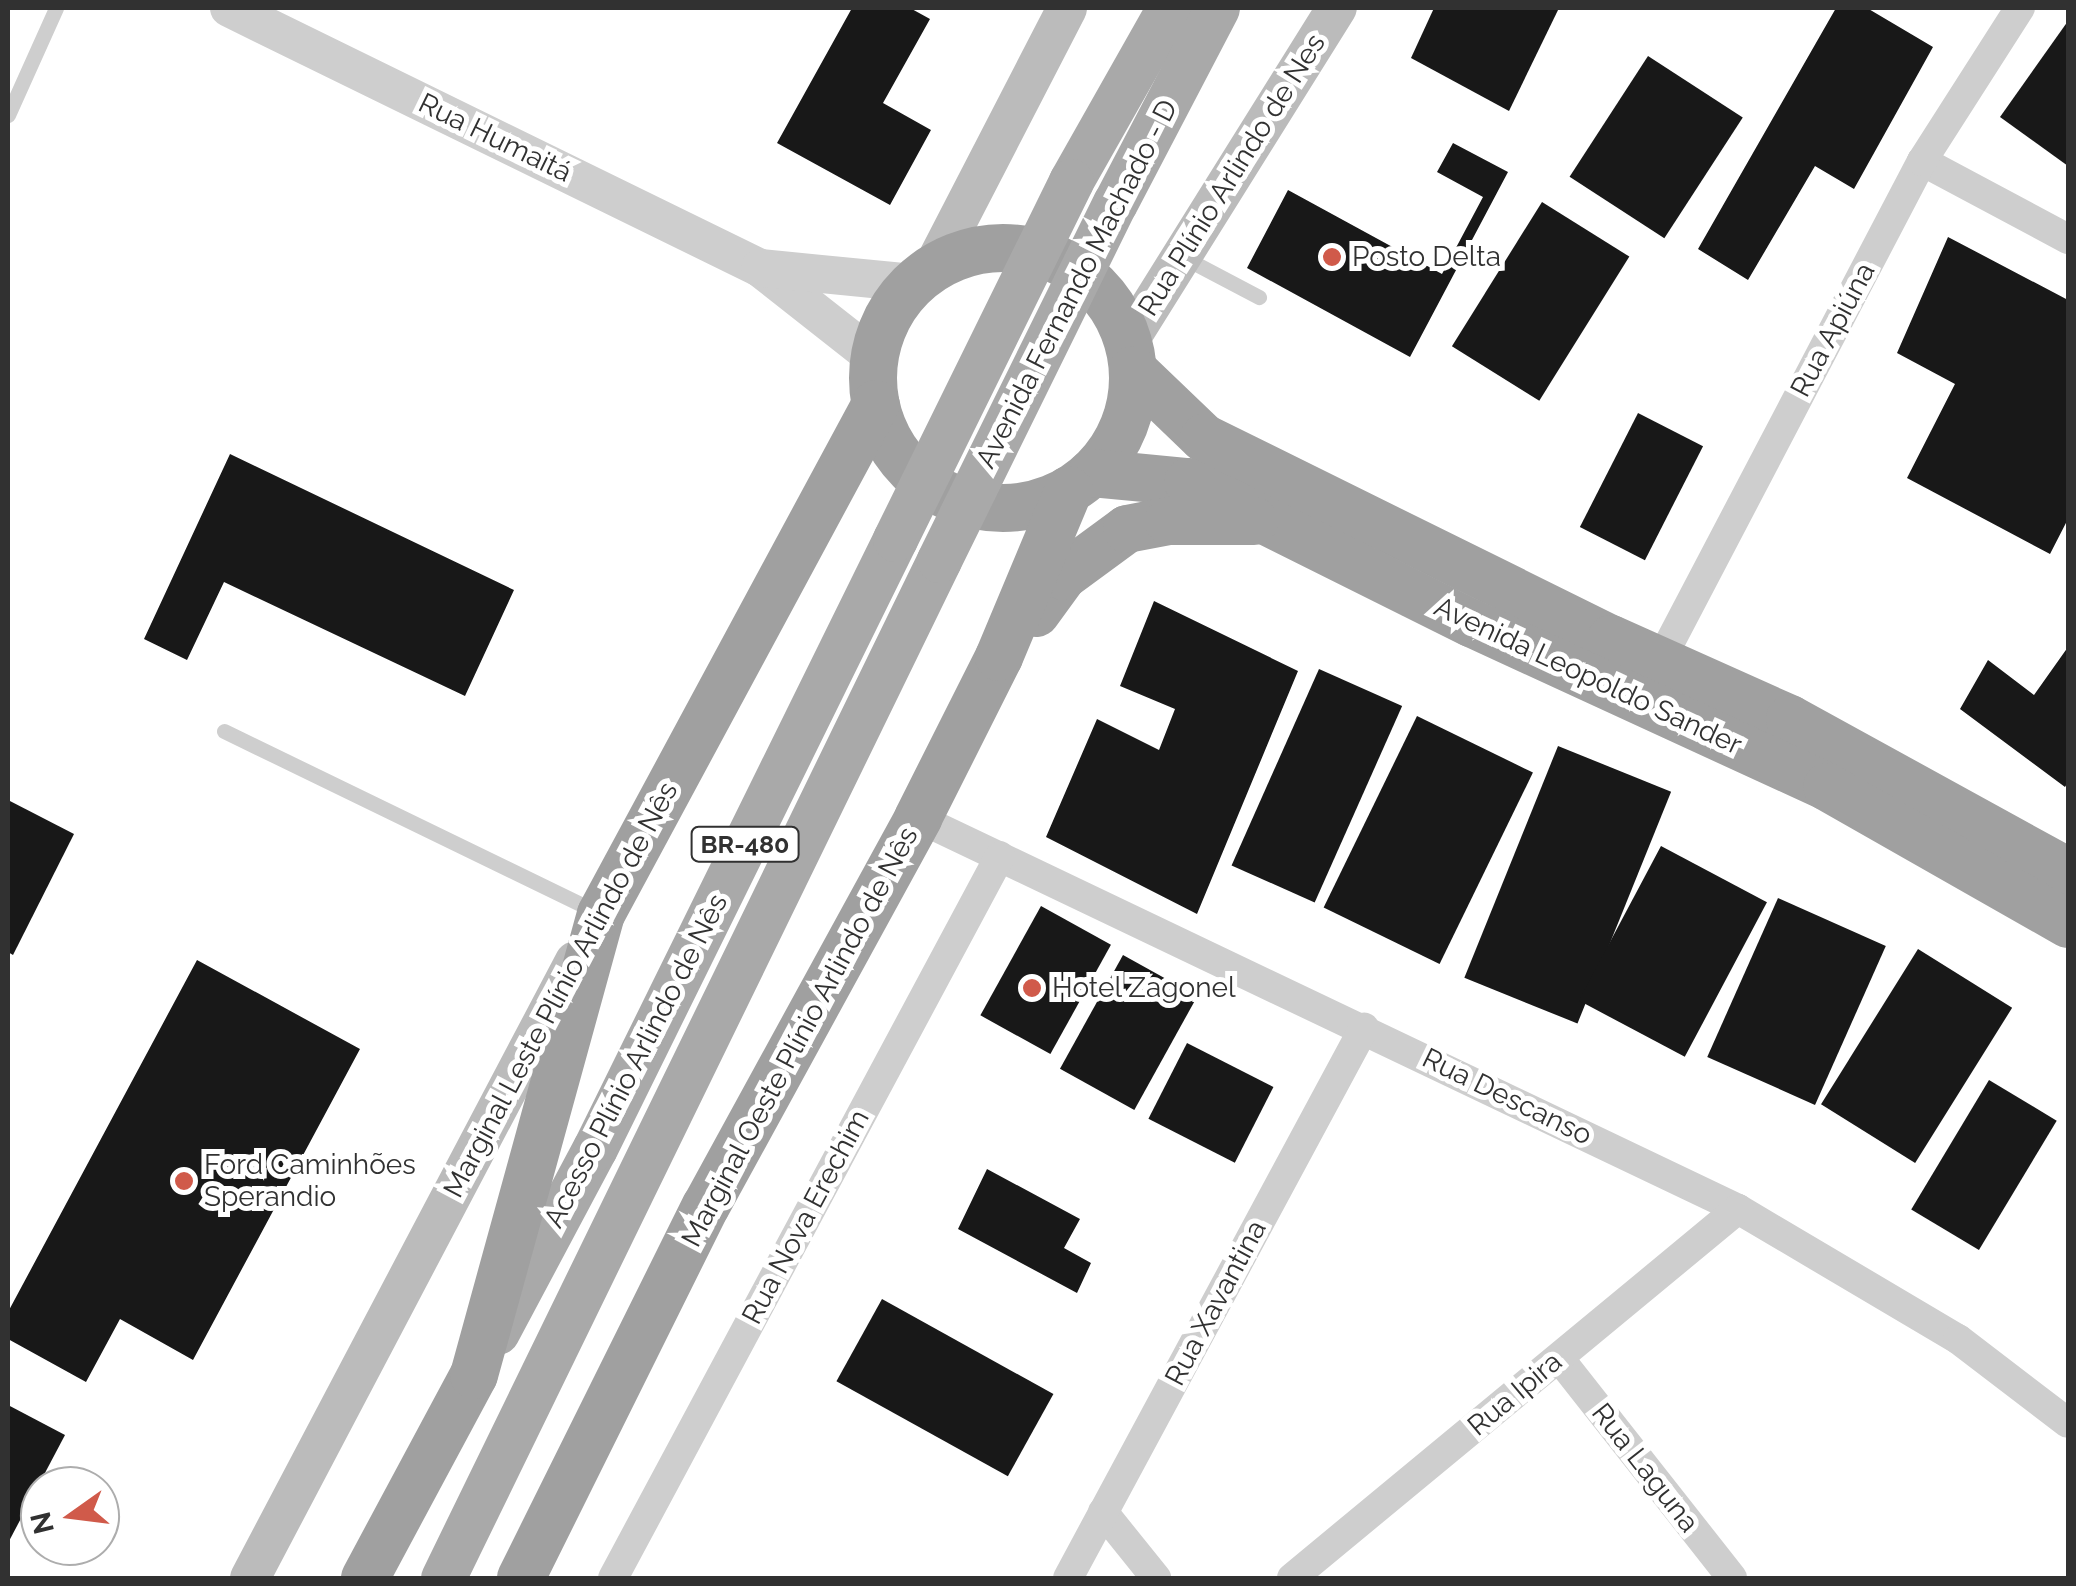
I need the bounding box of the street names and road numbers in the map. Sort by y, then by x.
street label: Rua Plínio Arlindo de Nes [1131,28,1333,322]
street label: Rua Humaitá [413,86,577,190]
street label: Avenida Fernando Machado - D [969,94,1185,474]
street label: Rua Apiúna [1784,257,1882,403]
street label: Avenida Leopoldo Sander [1429,590,1747,762]
street label: Marginal Leste Plínio Arlindo de Nês [436,776,686,1204]
street label: Marginal Oeste Plínio Arlindo de Nês [674,821,926,1253]
road number: BR-480 [690,824,800,864]
street label: Acesso Plínio Arlindo de Nês [537,888,735,1234]
street label: Rua Descanso [1417,1042,1597,1152]
street label: Rua Nova Erechim [735,1104,877,1330]
street label: Rua Xavantina [1158,1215,1274,1391]
street label: Rua Ipira [1461,1345,1569,1443]
street label: Rua Laguna [1584,1397,1706,1539]

